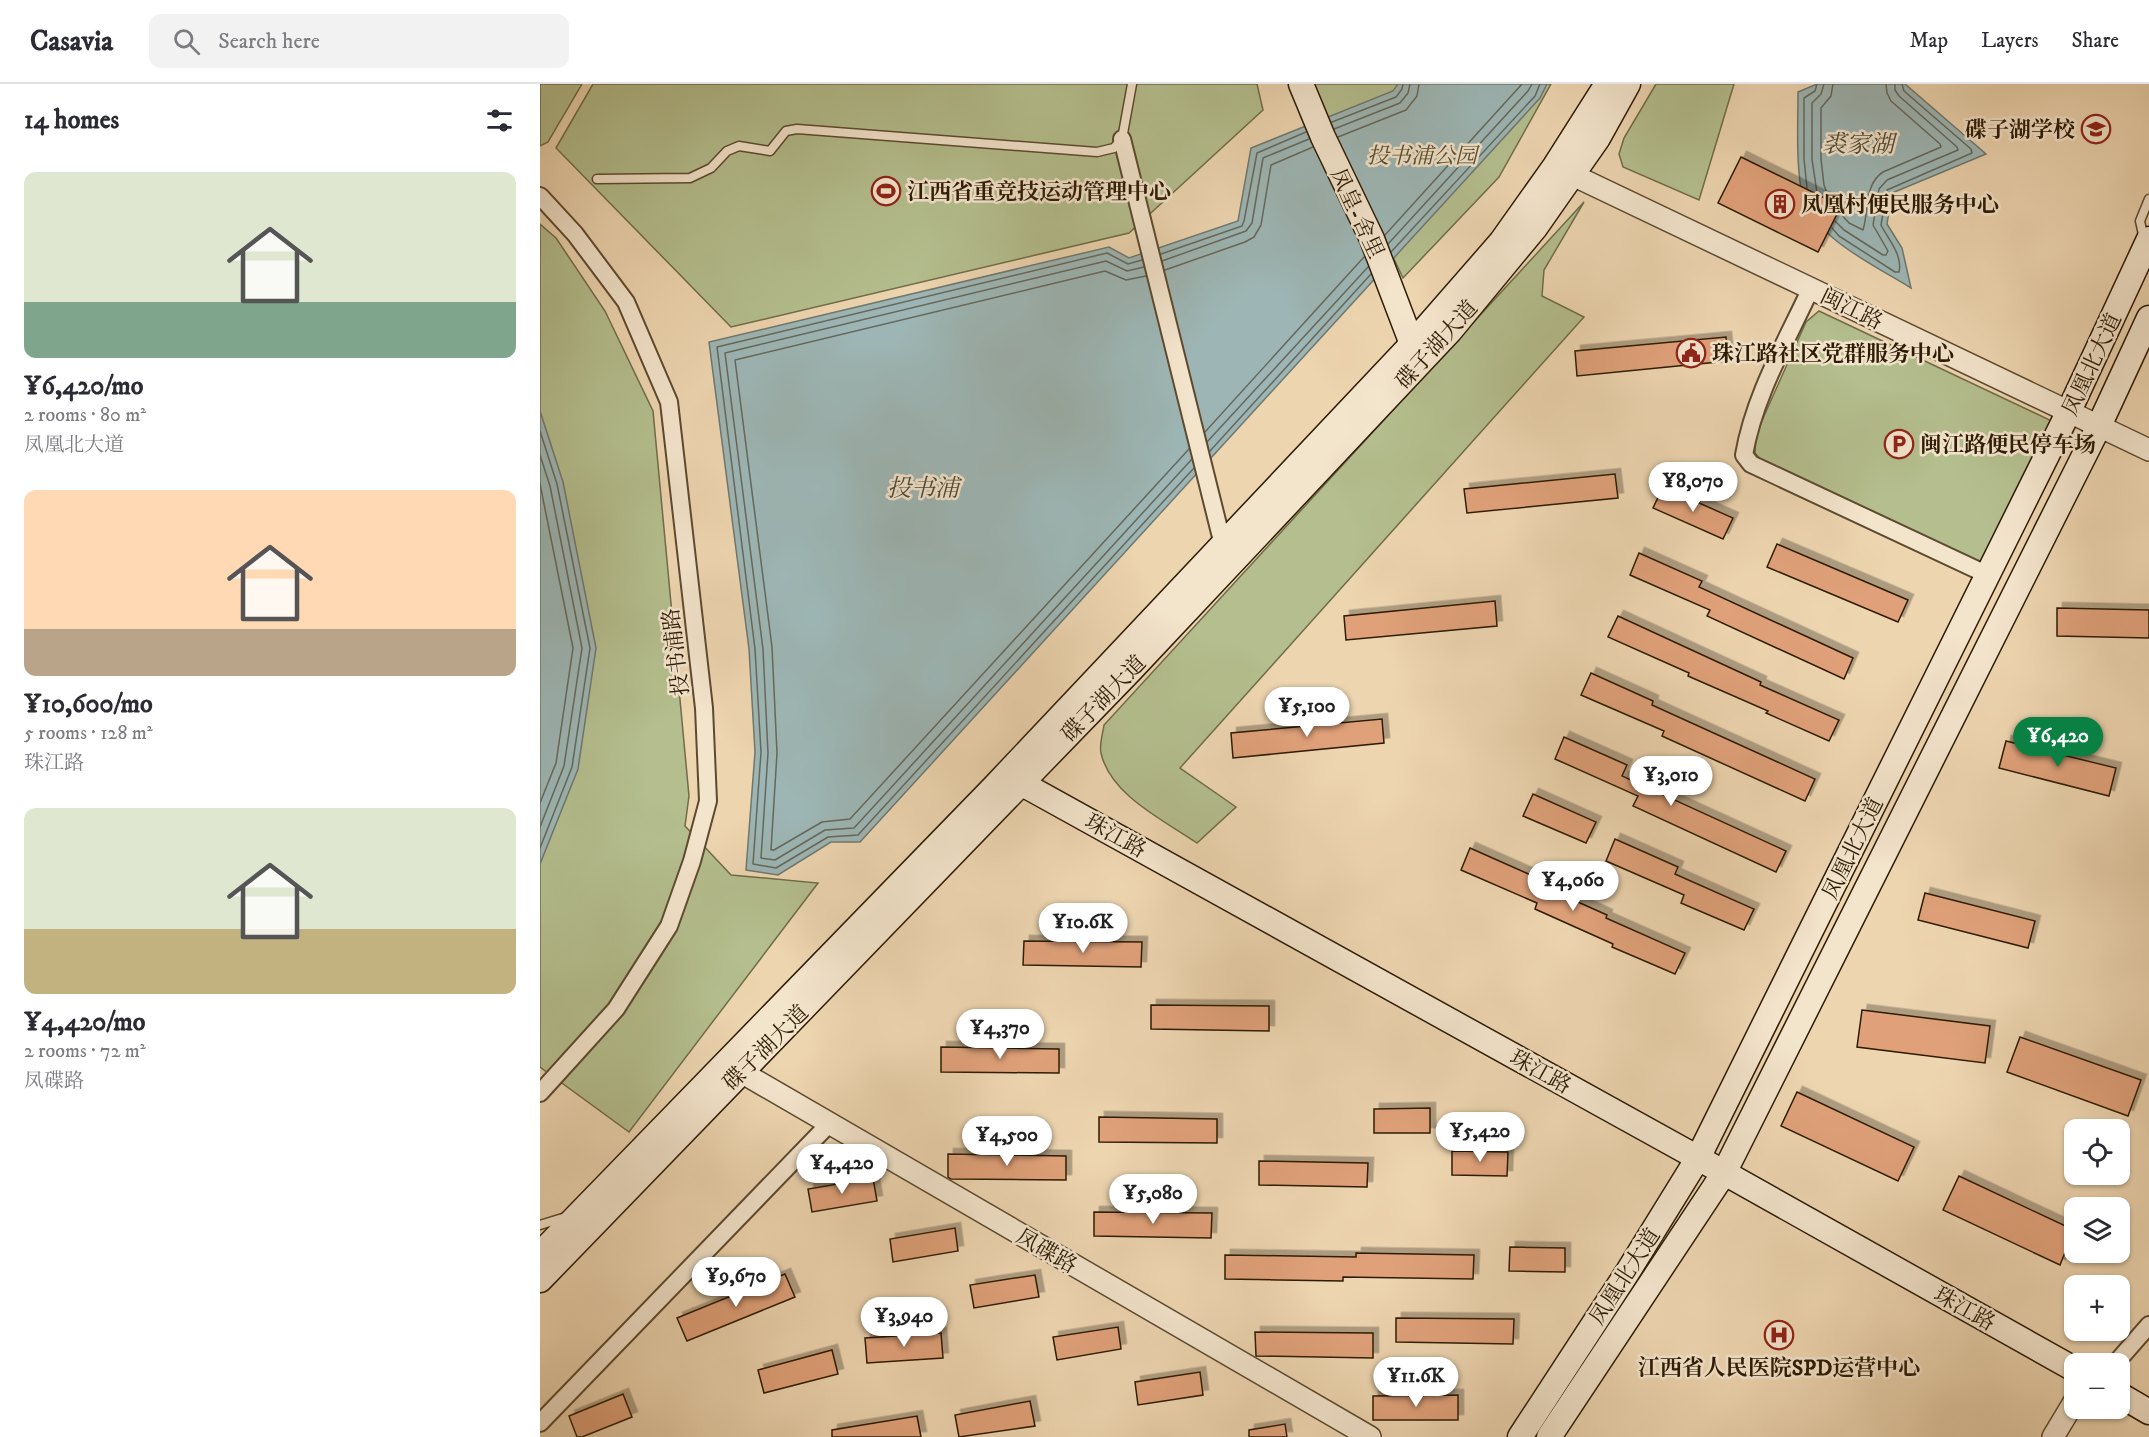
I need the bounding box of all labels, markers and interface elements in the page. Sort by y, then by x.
search box [149,14,569,68]
text: Casavia [30,24,113,59]
icon: search [170,25,203,58]
text: Search here [218,28,320,55]
text: Map [1909,28,1948,54]
text: Layers [1981,28,2039,54]
text: Share [2072,28,2119,54]
text: 14 homes [24,104,119,137]
icon: filters [483,104,516,137]
school or university icon: 碟子湖学校 [2080,113,2112,145]
place label: 碟子湖学校 [1965,117,2075,144]
water label: 裘家湖 [1822,130,1898,160]
park label: 投书浦公园 [1367,143,1480,170]
street label: 凤皇-舍里 [1324,164,1389,263]
sports icon: 江西省重竞技运动管理中心 [870,175,902,207]
place label: 江西省重竞技运动管理中心 [907,179,1171,206]
building icon: 凤凰村便民服务中心 [1764,188,1796,220]
place label: 凤凰村便民服务中心 [1801,192,1999,219]
icon: home [216,211,324,319]
street label: 闽江路 [1816,283,1887,336]
street label: 碟子湖大道 [1390,295,1484,395]
street label: 凤凰北大道 [2057,309,2128,420]
public building icon: 珠江路社区党群服务中心 [1675,337,1707,369]
place label: 珠江路社区党群服务中心 [1712,341,1954,368]
text: ¥6,420/mo [24,370,143,403]
text: 2 rooms · 80 m² [24,403,146,428]
parking icon: 闽江路便民停车场 [1883,428,1915,460]
place label: 闽江路便民停车场 [1920,432,2096,459]
text: 凤凰北大道 [24,433,124,458]
pin: ¥8,070 [1644,462,1742,513]
text: ¥8,070 [1663,469,1723,494]
water label: 投书浦 [887,474,963,504]
icon: home [216,529,324,637]
street label: 投书浦路 [658,606,695,697]
street label: 碟子湖大道 [1056,650,1152,748]
pin: ¥5,100 [1258,687,1356,738]
text: ¥10,600/mo [24,688,153,721]
text: ¥5,100 [1279,694,1335,719]
pin: ¥6,420 [2009,717,2107,768]
text: 5 rooms · 128 m² [24,721,153,746]
text: ¥6,420 [2027,724,2089,749]
text: 珠江路 [24,751,84,776]
pin: ¥3,010 [1622,756,1720,807]
text: ¥3,010 [1644,763,1698,788]
street label: 凤凰北大道 [1817,793,1890,904]
street label: 珠江路 [1080,809,1151,864]
icon: home [216,847,324,955]
pin: ¥4,060 [1524,861,1622,912]
text: ¥4,060 [1542,868,1604,893]
pin: ¥10.6K [1034,903,1132,954]
text: ¥10.6K [1053,910,1113,935]
street label: 碟子湖大道 [718,1000,815,1097]
text: ¥4,420/mo [24,1006,145,1039]
pin: ¥4,370 [951,1009,1049,1060]
text: ¥4,370 [970,1016,1030,1041]
text: 2 rooms · 72 m² [24,1039,146,1064]
street label: 珠江路 [1505,1045,1576,1100]
text: 凤碟路 [24,1069,84,1094]
pin: ¥5,420 [1431,1112,1529,1163]
pin: ¥4,500 [958,1116,1056,1167]
text: ¥5,420 [1450,1119,1510,1144]
map controls [2064,1119,2130,1419]
button: locate [2064,1119,2130,1185]
text: ¥4,500 [976,1123,1038,1148]
pin: ¥4,420 [793,1144,891,1195]
text: ¥4,420 [810,1151,874,1176]
pin: ¥5,080 [1104,1174,1202,1225]
text: ¥5,080 [1123,1181,1183,1206]
button: layers [2064,1197,2130,1263]
street label: 凤碟路 [1011,1223,1082,1279]
street label: 凤凰北大道 [1584,1223,1667,1330]
pin: ¥9,670 [687,1257,785,1308]
text: ¥9,670 [706,1264,766,1289]
button: + [2064,1275,2130,1341]
street label: 珠江路 [1929,1282,2000,1337]
pin: ¥3,940 [855,1297,953,1348]
text: ¥3,940 [875,1304,933,1329]
hospital icon: 江西省人民医院SPD运营中心 [1763,1319,1795,1351]
button: − [2064,1353,2130,1419]
place label: 江西省人民医院SPD运营中心 [1638,1355,1920,1382]
pin: ¥11.6K [1367,1357,1465,1408]
text: ¥11.6K [1387,1364,1445,1389]

